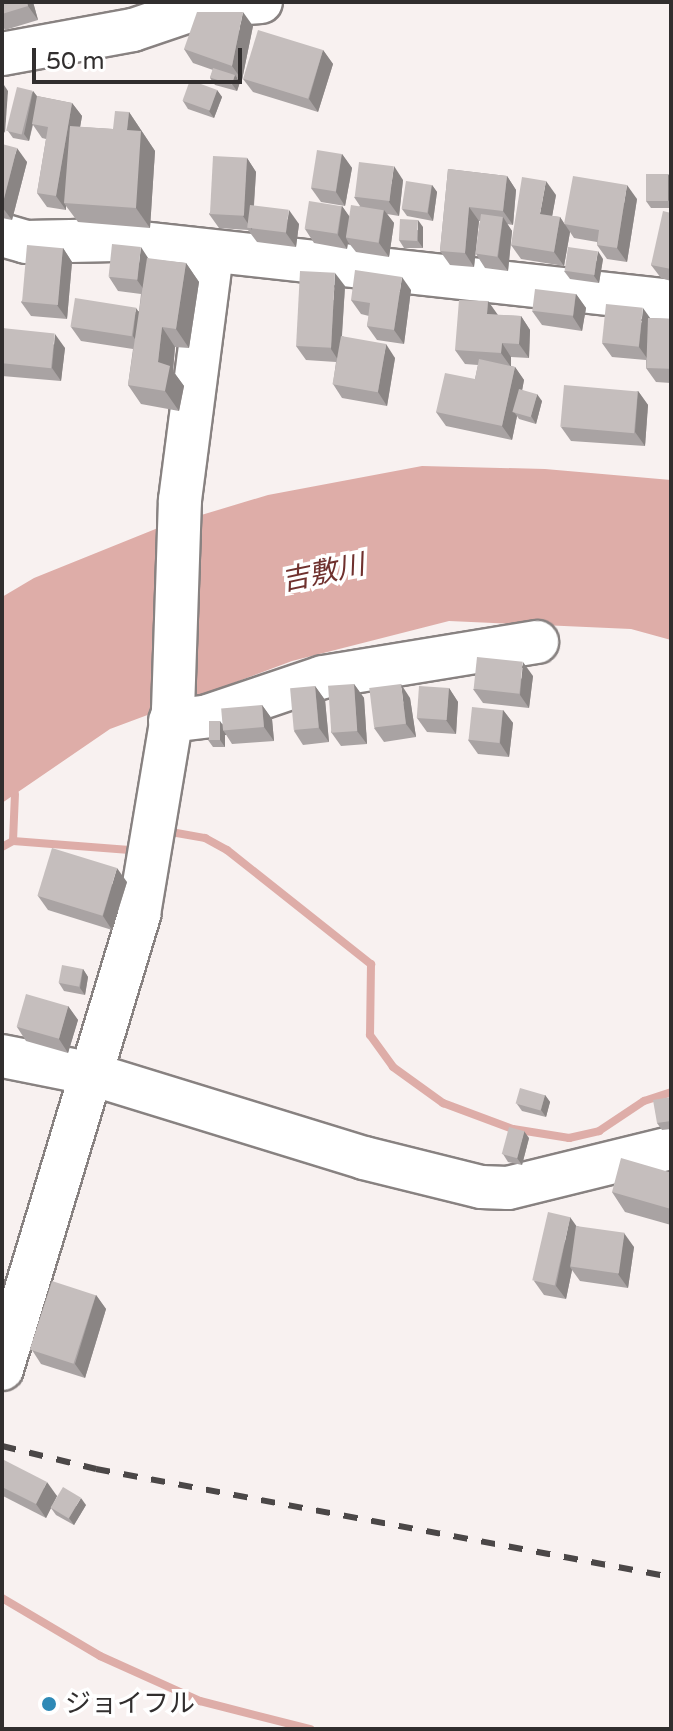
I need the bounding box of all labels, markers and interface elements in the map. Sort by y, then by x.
scale bar [36,32,246,82]
text: 50 m [46,47,104,76]
water label: 吉敷川 [278,548,368,598]
place label: ジョイフル [65,1688,195,1720]
marker: ジョイフル [40,1695,58,1713]

